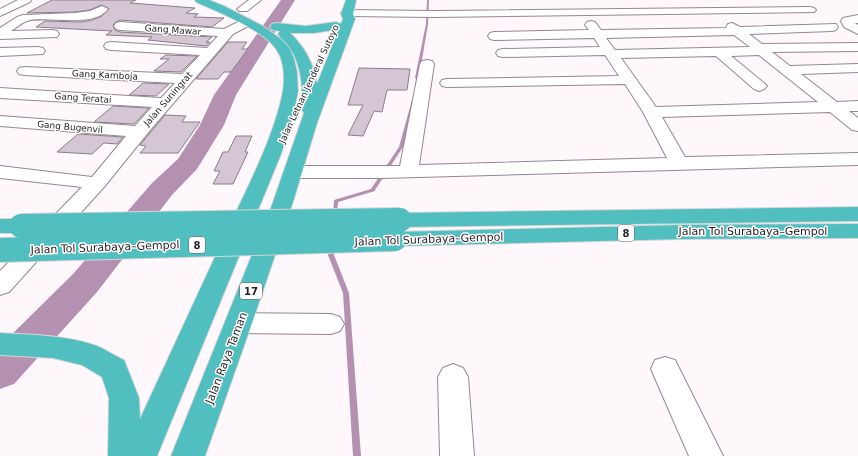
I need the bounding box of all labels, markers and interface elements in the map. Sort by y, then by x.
street label: Gang Mawar [144,23,202,37]
street label: Jalan Letnan Jenderal Sutoyo [277,23,341,146]
street label: Gang Kamboja [72,68,138,82]
street label: Jalan Suningrat [141,70,195,129]
street label: Gang Teratai [54,91,112,105]
street label: Gang Bugenvil [37,119,103,135]
road number: 8 [618,225,634,241]
street label: Jalan Tol Surabaya–Gempol [678,225,827,238]
street label: Jalan Tol Surabaya–Gempol [353,230,504,249]
road number: 8 [189,237,205,253]
street label: Jalan Tol Surabaya–Gempol [29,238,180,257]
road number: 17 [240,283,262,299]
street label: Jalan Raya Taman [203,310,250,407]

